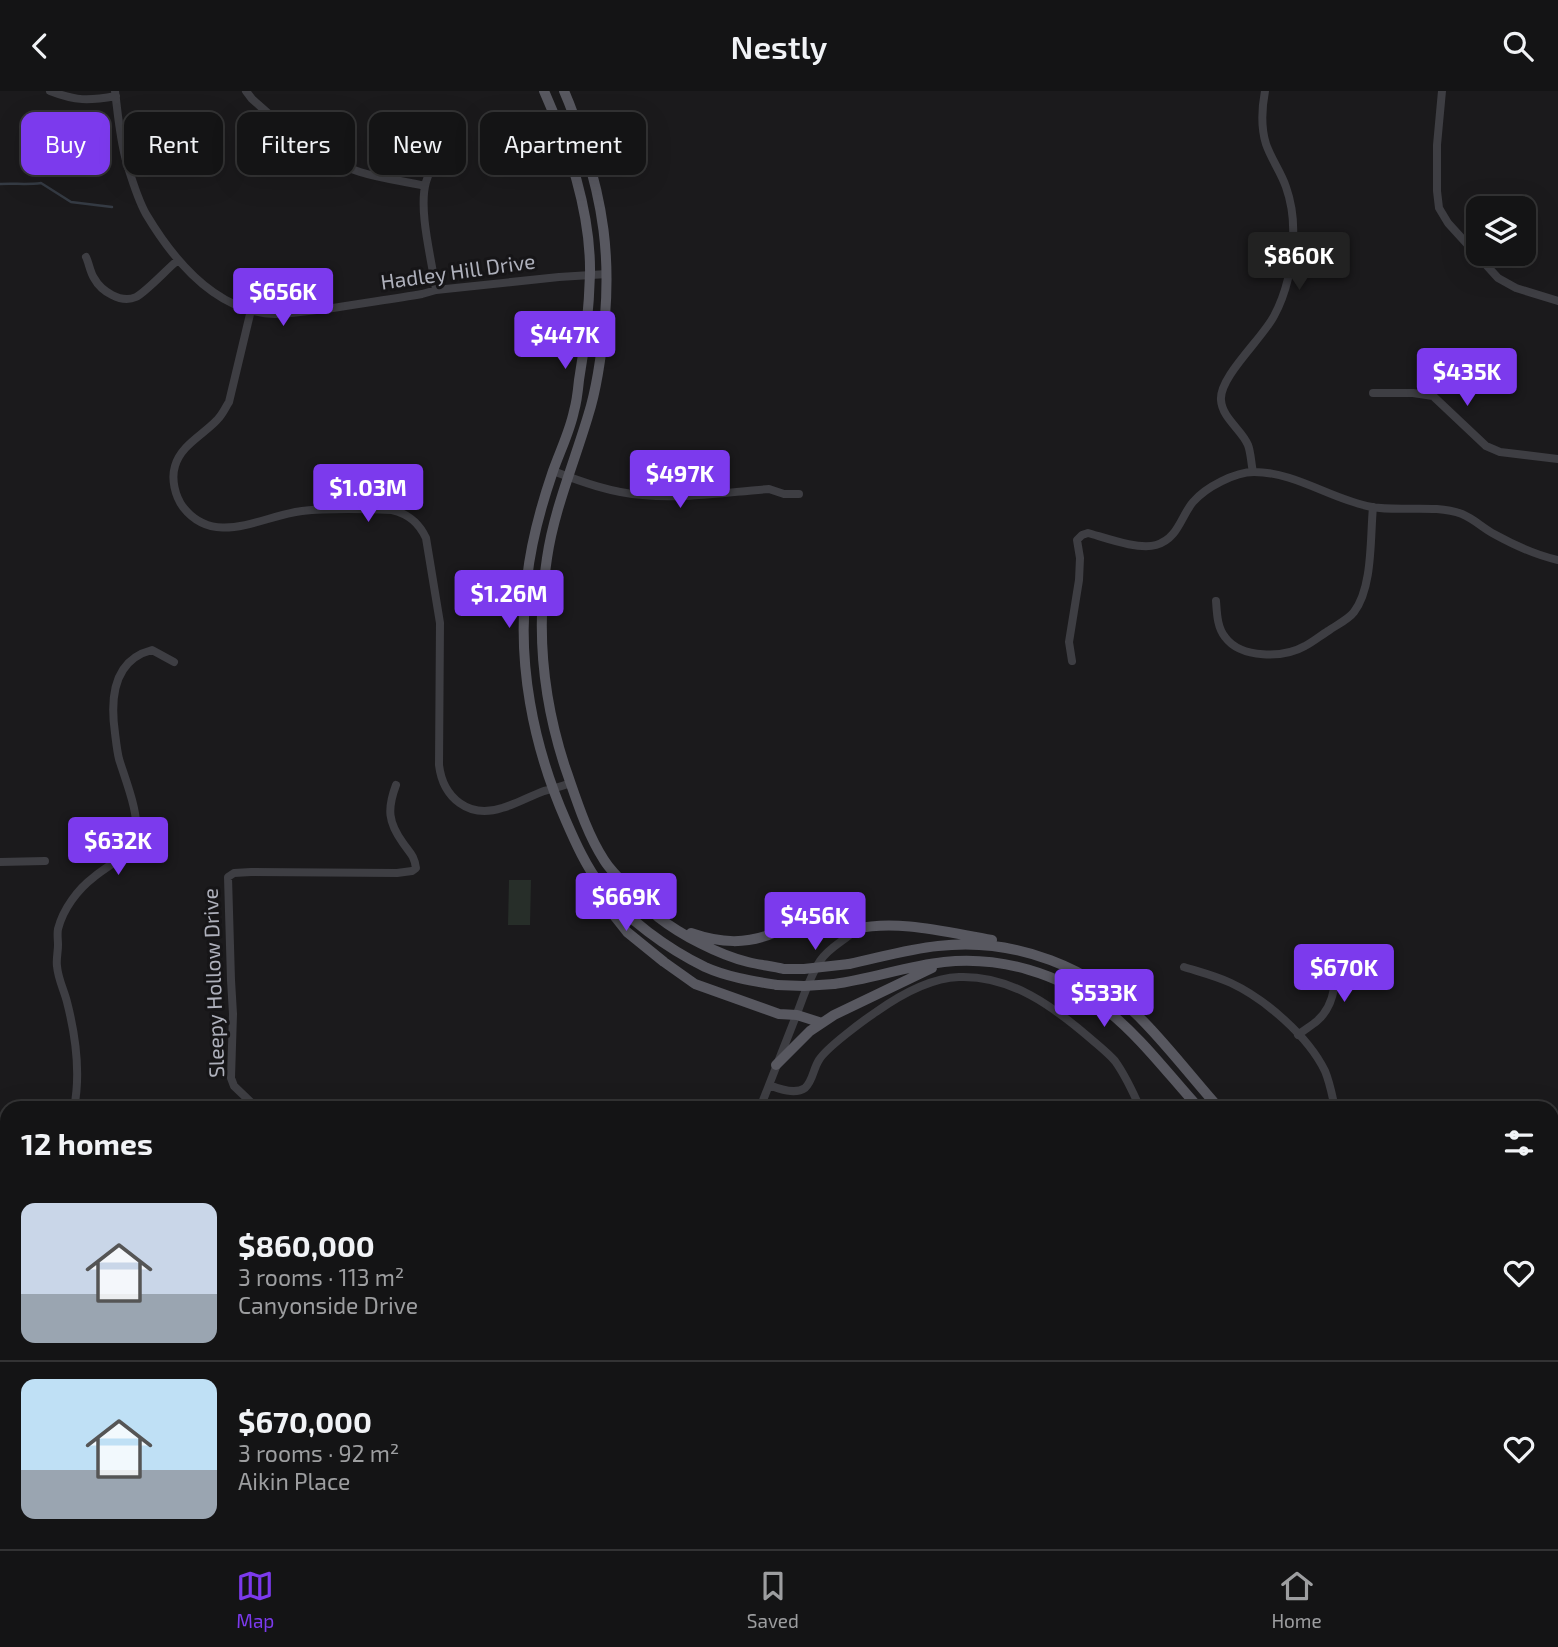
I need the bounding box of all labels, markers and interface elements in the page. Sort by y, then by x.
icon: back [21,27,59,65]
text: Nestly [731,27,827,65]
icon: search [1499,27,1537,65]
chip: Buy [21,112,110,175]
chip: Rent [124,112,223,175]
chip: Filters [237,112,355,175]
chip: New [369,112,466,175]
chip: Apartment [480,112,646,175]
map controls [1466,196,1536,266]
button: layers [1466,196,1536,266]
pin: $860K [1250,233,1348,292]
text: $860K [1264,241,1334,269]
street label: Hadley Hill Drive [379,247,537,294]
pin: $656K [234,268,332,328]
text: $656K [249,277,317,305]
pin: $447K [516,311,614,371]
text: $447K [530,320,600,348]
pin: $435K [1418,349,1516,408]
text: $435K [1433,357,1501,385]
pin: $497K [631,451,729,510]
text: $497K [646,459,714,487]
pin: $1.03M [311,465,425,524]
text: $1.03M [329,473,407,501]
pin: $1.26M [452,571,566,630]
text: $1.26M [471,579,547,607]
pin: $632K [69,817,167,877]
text: $632K [84,826,152,854]
pin: $669K [577,873,675,933]
text: $669K [592,882,660,910]
street label: Sleepy Hollow Drive [197,888,228,1078]
pin: $456K [766,893,864,952]
text: $456K [781,901,849,929]
pin: $670K [1295,944,1393,1004]
text: $670K [1310,953,1378,981]
pin: $533K [1055,969,1153,1029]
text: $533K [1071,978,1137,1006]
icon: filters [1500,1124,1538,1162]
text: 12 homes [21,1125,153,1161]
text: $860,000 [238,1227,375,1263]
icon: home [77,1231,161,1315]
icon: heart [1500,1254,1538,1292]
text: 3 rooms · 113 m² [238,1263,404,1291]
text: Canyonside Drive [238,1291,418,1319]
text: $670,000 [238,1403,372,1439]
icon: home [77,1407,161,1491]
icon: heart [1500,1430,1538,1468]
text: 3 rooms · 92 m² [238,1439,399,1467]
text: Aikin Place [238,1467,350,1495]
tab: Map [236,1567,274,1632]
tab: Saved [747,1567,799,1632]
tab: Home [1271,1567,1322,1632]

